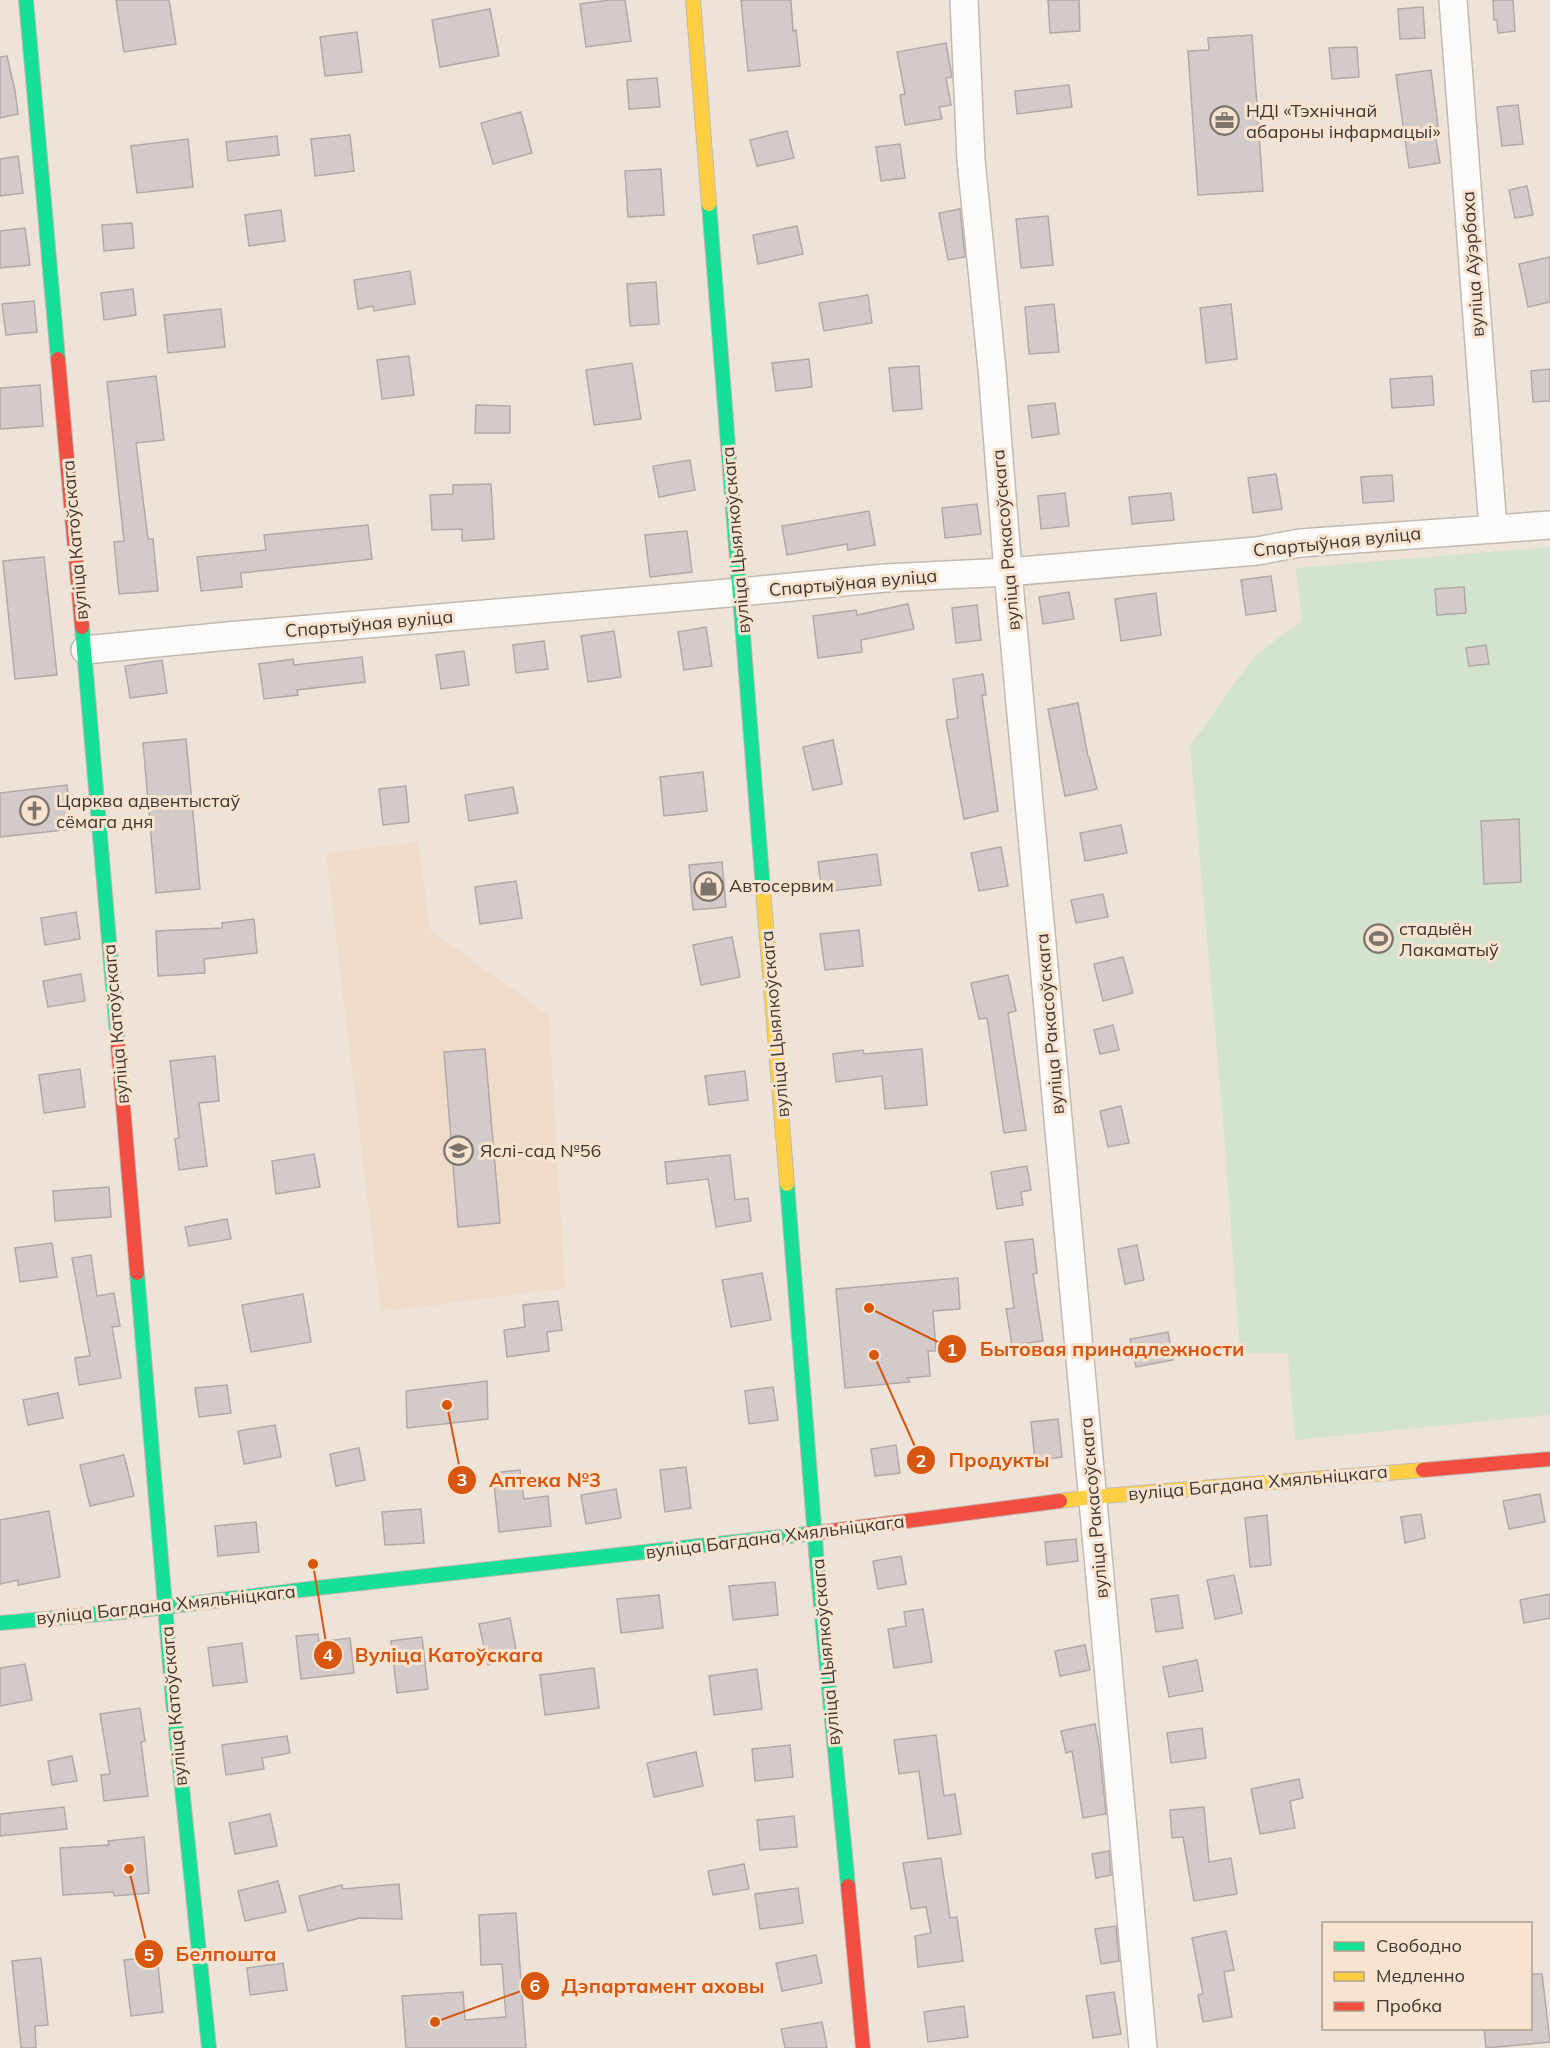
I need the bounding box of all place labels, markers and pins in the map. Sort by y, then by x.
place label: НДІ «Тэхнічнай абароны інфармацыі» [1246,99,1441,143]
office icon: НДІ «Тэхнічнай абароны інфармацыі» [1209,105,1241,137]
place label: Царква адвентыстаў сёмага дня [56,789,240,833]
church icon: Царква адвентыстаў сёмага дня [19,795,51,827]
shop icon: Автосервим [692,870,724,902]
place label: Автосервим [729,874,834,897]
place label: стадыён Лакаматыў [1399,917,1499,961]
sports icon: стадыён Лакаматыў [1362,923,1394,955]
school or university icon: Яслі-сад №56 [443,1135,475,1167]
place label: Яслі-сад №56 [480,1139,601,1162]
callout: Бытовая принадлежности [937,1330,1256,1368]
callout: Продукты [906,1441,1061,1479]
callout: Аптека №3 [447,1461,613,1499]
callout: Вуліца Катоўскага [313,1636,556,1674]
callout: Белпошта [134,1935,289,1973]
callout: Дэпартамент аховы [520,1967,777,2005]

